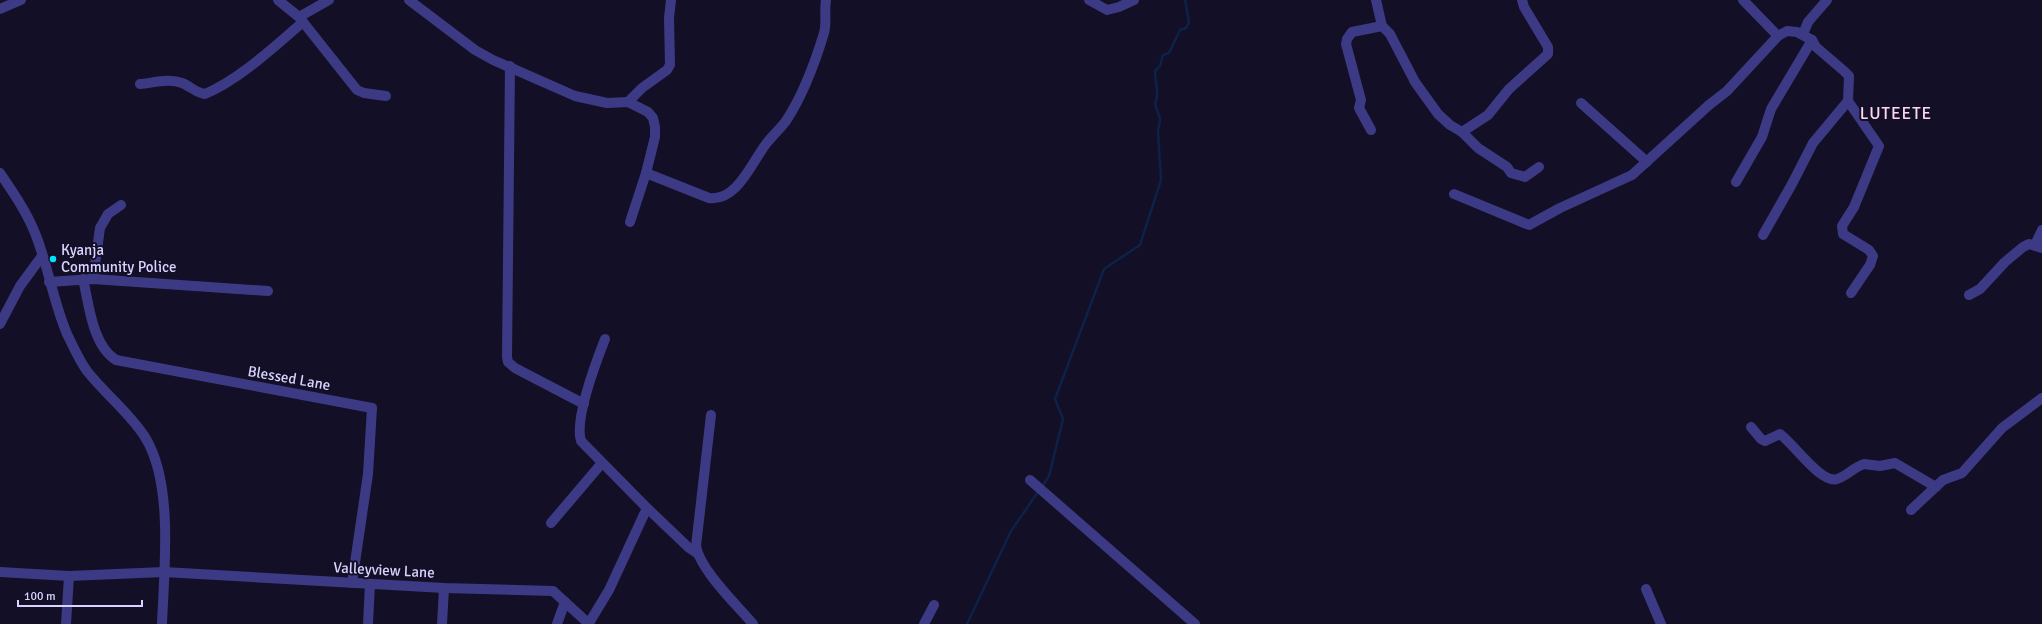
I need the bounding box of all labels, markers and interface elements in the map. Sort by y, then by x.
district label: LUTEETE [1860,103,1932,124]
place label: Kyanja Community Police [61,241,176,276]
marker: Kyanja Community Police [48,254,58,264]
street label: Blessed Lane [246,362,332,394]
street label: Valleyview Lane [333,558,435,582]
scale bar [18,582,142,608]
text: 100 m [24,589,56,604]

